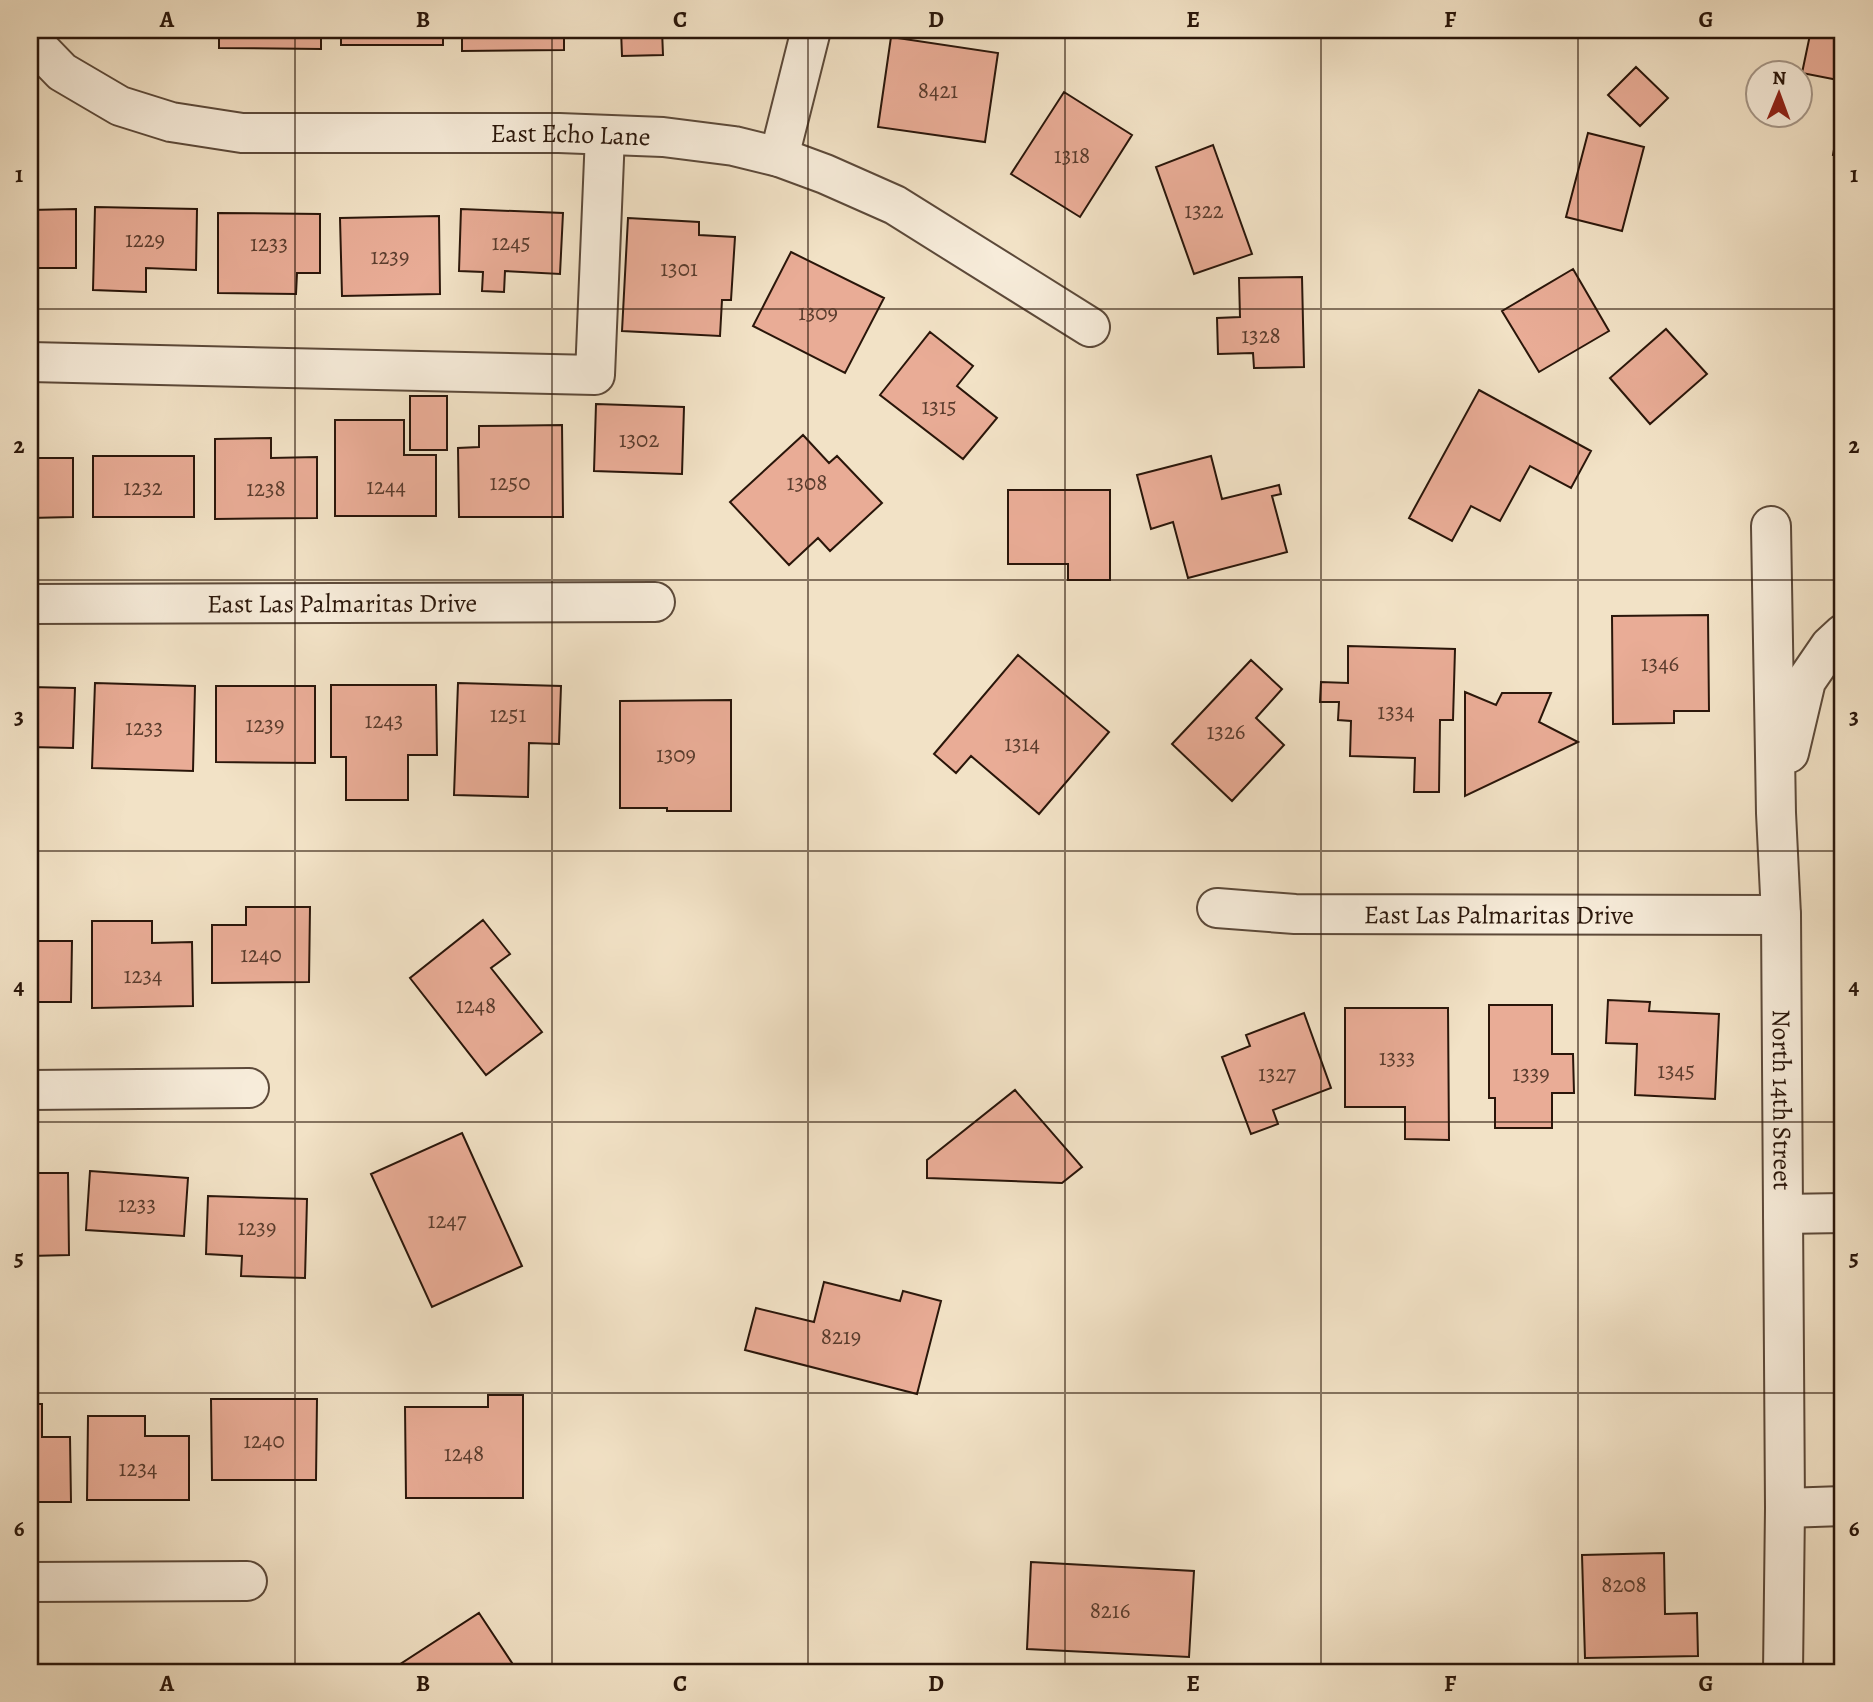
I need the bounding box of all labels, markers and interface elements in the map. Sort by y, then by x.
text: A [159,4,175,35]
text: B [416,4,430,35]
text: C [673,4,687,35]
text: D [928,4,944,35]
text: E [1186,4,1200,35]
text: F [1444,4,1457,35]
text: G [1698,4,1714,35]
north arrow [1744,60,1814,130]
text: N [1772,65,1787,91]
house number: 8421 [918,75,958,106]
street label: East Echo Lane [490,116,651,155]
house number: 1318 [1054,140,1090,171]
text: 1 [15,159,23,190]
text: 1 [1850,159,1858,190]
house number: 1322 [1184,195,1224,226]
house number: 1229 [125,224,165,255]
house number: 1245 [491,227,531,258]
house number: 1233 [250,228,288,259]
house number: 1239 [371,241,409,272]
house number: 1301 [660,253,698,284]
house number: 1309 [798,297,838,328]
house number: 1328 [1241,320,1281,351]
house number: 1315 [921,391,957,422]
house number: 1302 [619,424,659,455]
text: 2 [13,430,25,461]
text: 2 [1848,430,1860,461]
house number: 1250 [490,467,530,498]
house number: 1308 [787,467,827,498]
house number: 1244 [366,471,406,502]
house number: 1232 [123,472,163,503]
house number: 1238 [246,473,286,504]
street label: East Las Palmaritas Drive [207,586,477,621]
house number: 1346 [1641,648,1679,679]
house number: 1334 [1377,696,1415,727]
house number: 1251 [490,699,526,730]
text: 3 [14,701,24,732]
text: 3 [1849,701,1859,732]
house number: 1243 [365,705,403,736]
house number: 1239 [246,709,284,740]
house number: 1233 [125,712,163,743]
house number: 1326 [1207,716,1246,747]
house number: 1314 [1004,728,1040,759]
house number: 1309 [656,739,696,770]
street label: East Las Palmaritas Drive [1364,897,1634,933]
house number: 1240 [240,939,282,970]
house number: 1234 [124,960,162,991]
text: 4 [14,971,25,1002]
text: 4 [1849,971,1860,1002]
house number: 1248 [456,990,496,1021]
street label: North 14th Street [1764,1009,1800,1191]
house number: 1333 [1379,1042,1415,1073]
house number: 1345 [1657,1055,1695,1086]
house number: 1327 [1258,1058,1296,1089]
house number: 1339 [1512,1058,1550,1089]
house number: 1233 [118,1189,156,1220]
house number: 1247 [428,1205,467,1236]
house number: 1239 [238,1212,276,1243]
text: 5 [14,1242,24,1273]
text: 5 [1849,1242,1859,1273]
house number: 8219 [821,1321,861,1352]
house number: 1240 [243,1425,285,1456]
house number: 1248 [444,1438,484,1469]
house number: 1234 [119,1453,157,1484]
text: 6 [14,1513,25,1544]
text: 6 [1849,1513,1860,1544]
house number: 8208 [1601,1569,1647,1600]
house number: 8216 [1090,1595,1130,1626]
text: A [159,1668,175,1699]
text: B [416,1668,430,1699]
text: C [673,1668,687,1699]
text: D [928,1668,944,1699]
text: E [1186,1668,1200,1699]
text: F [1444,1668,1457,1699]
text: G [1698,1668,1714,1699]

